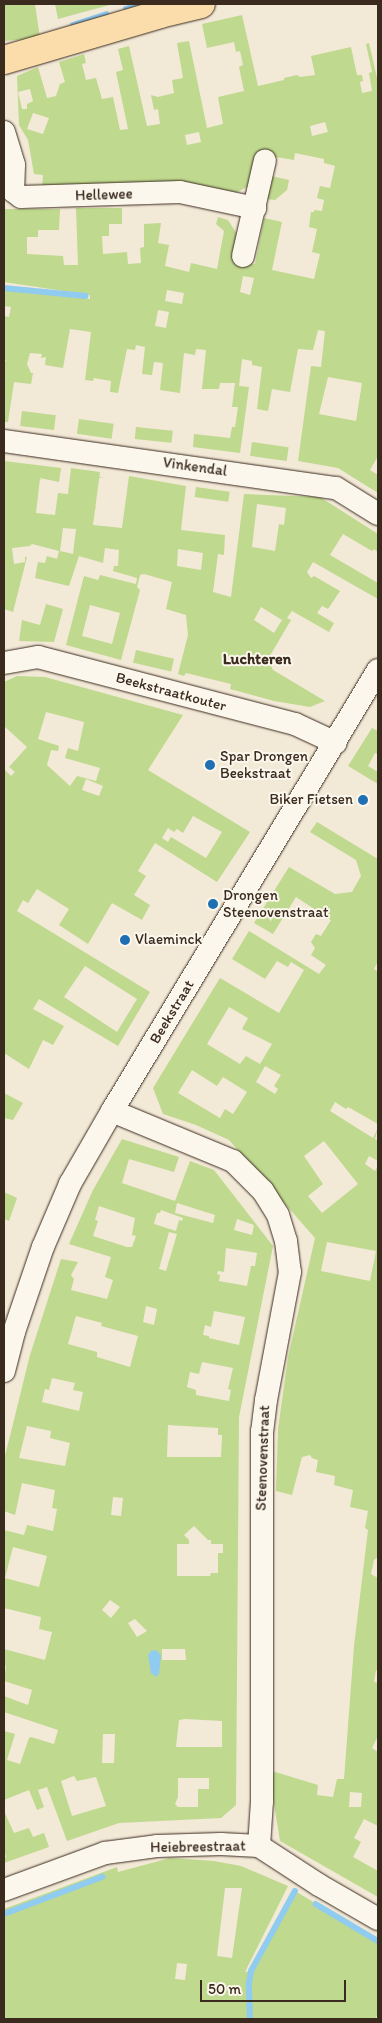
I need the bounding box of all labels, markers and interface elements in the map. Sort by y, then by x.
street label: Hellewee [75,185,133,205]
street label: Vinkendal [162,454,228,480]
district label: Luchteren [223,649,291,669]
street label: Beekstraatkouter [114,669,228,715]
place label: Spar Drongen Beekstraat [220,747,308,782]
marker: Spar Drongen Beekstraat [204,759,216,771]
place label: Biker Fietsen [269,791,353,809]
marker: Biker Fietsen [357,794,369,806]
place label: Drongen Steenovenstraat [223,886,329,921]
marker: Drongen Steenovenstraat [207,898,219,910]
place label: Vlaeminck [135,931,202,949]
marker: Vlaeminck [119,934,131,946]
street label: Beekstraat [146,977,198,1047]
street label: Steenovenstraat [252,1405,274,1511]
street label: Heiebreestraat [150,1837,246,1857]
scale bar [202,1970,348,2002]
text: 50 m [208,1980,241,1998]

